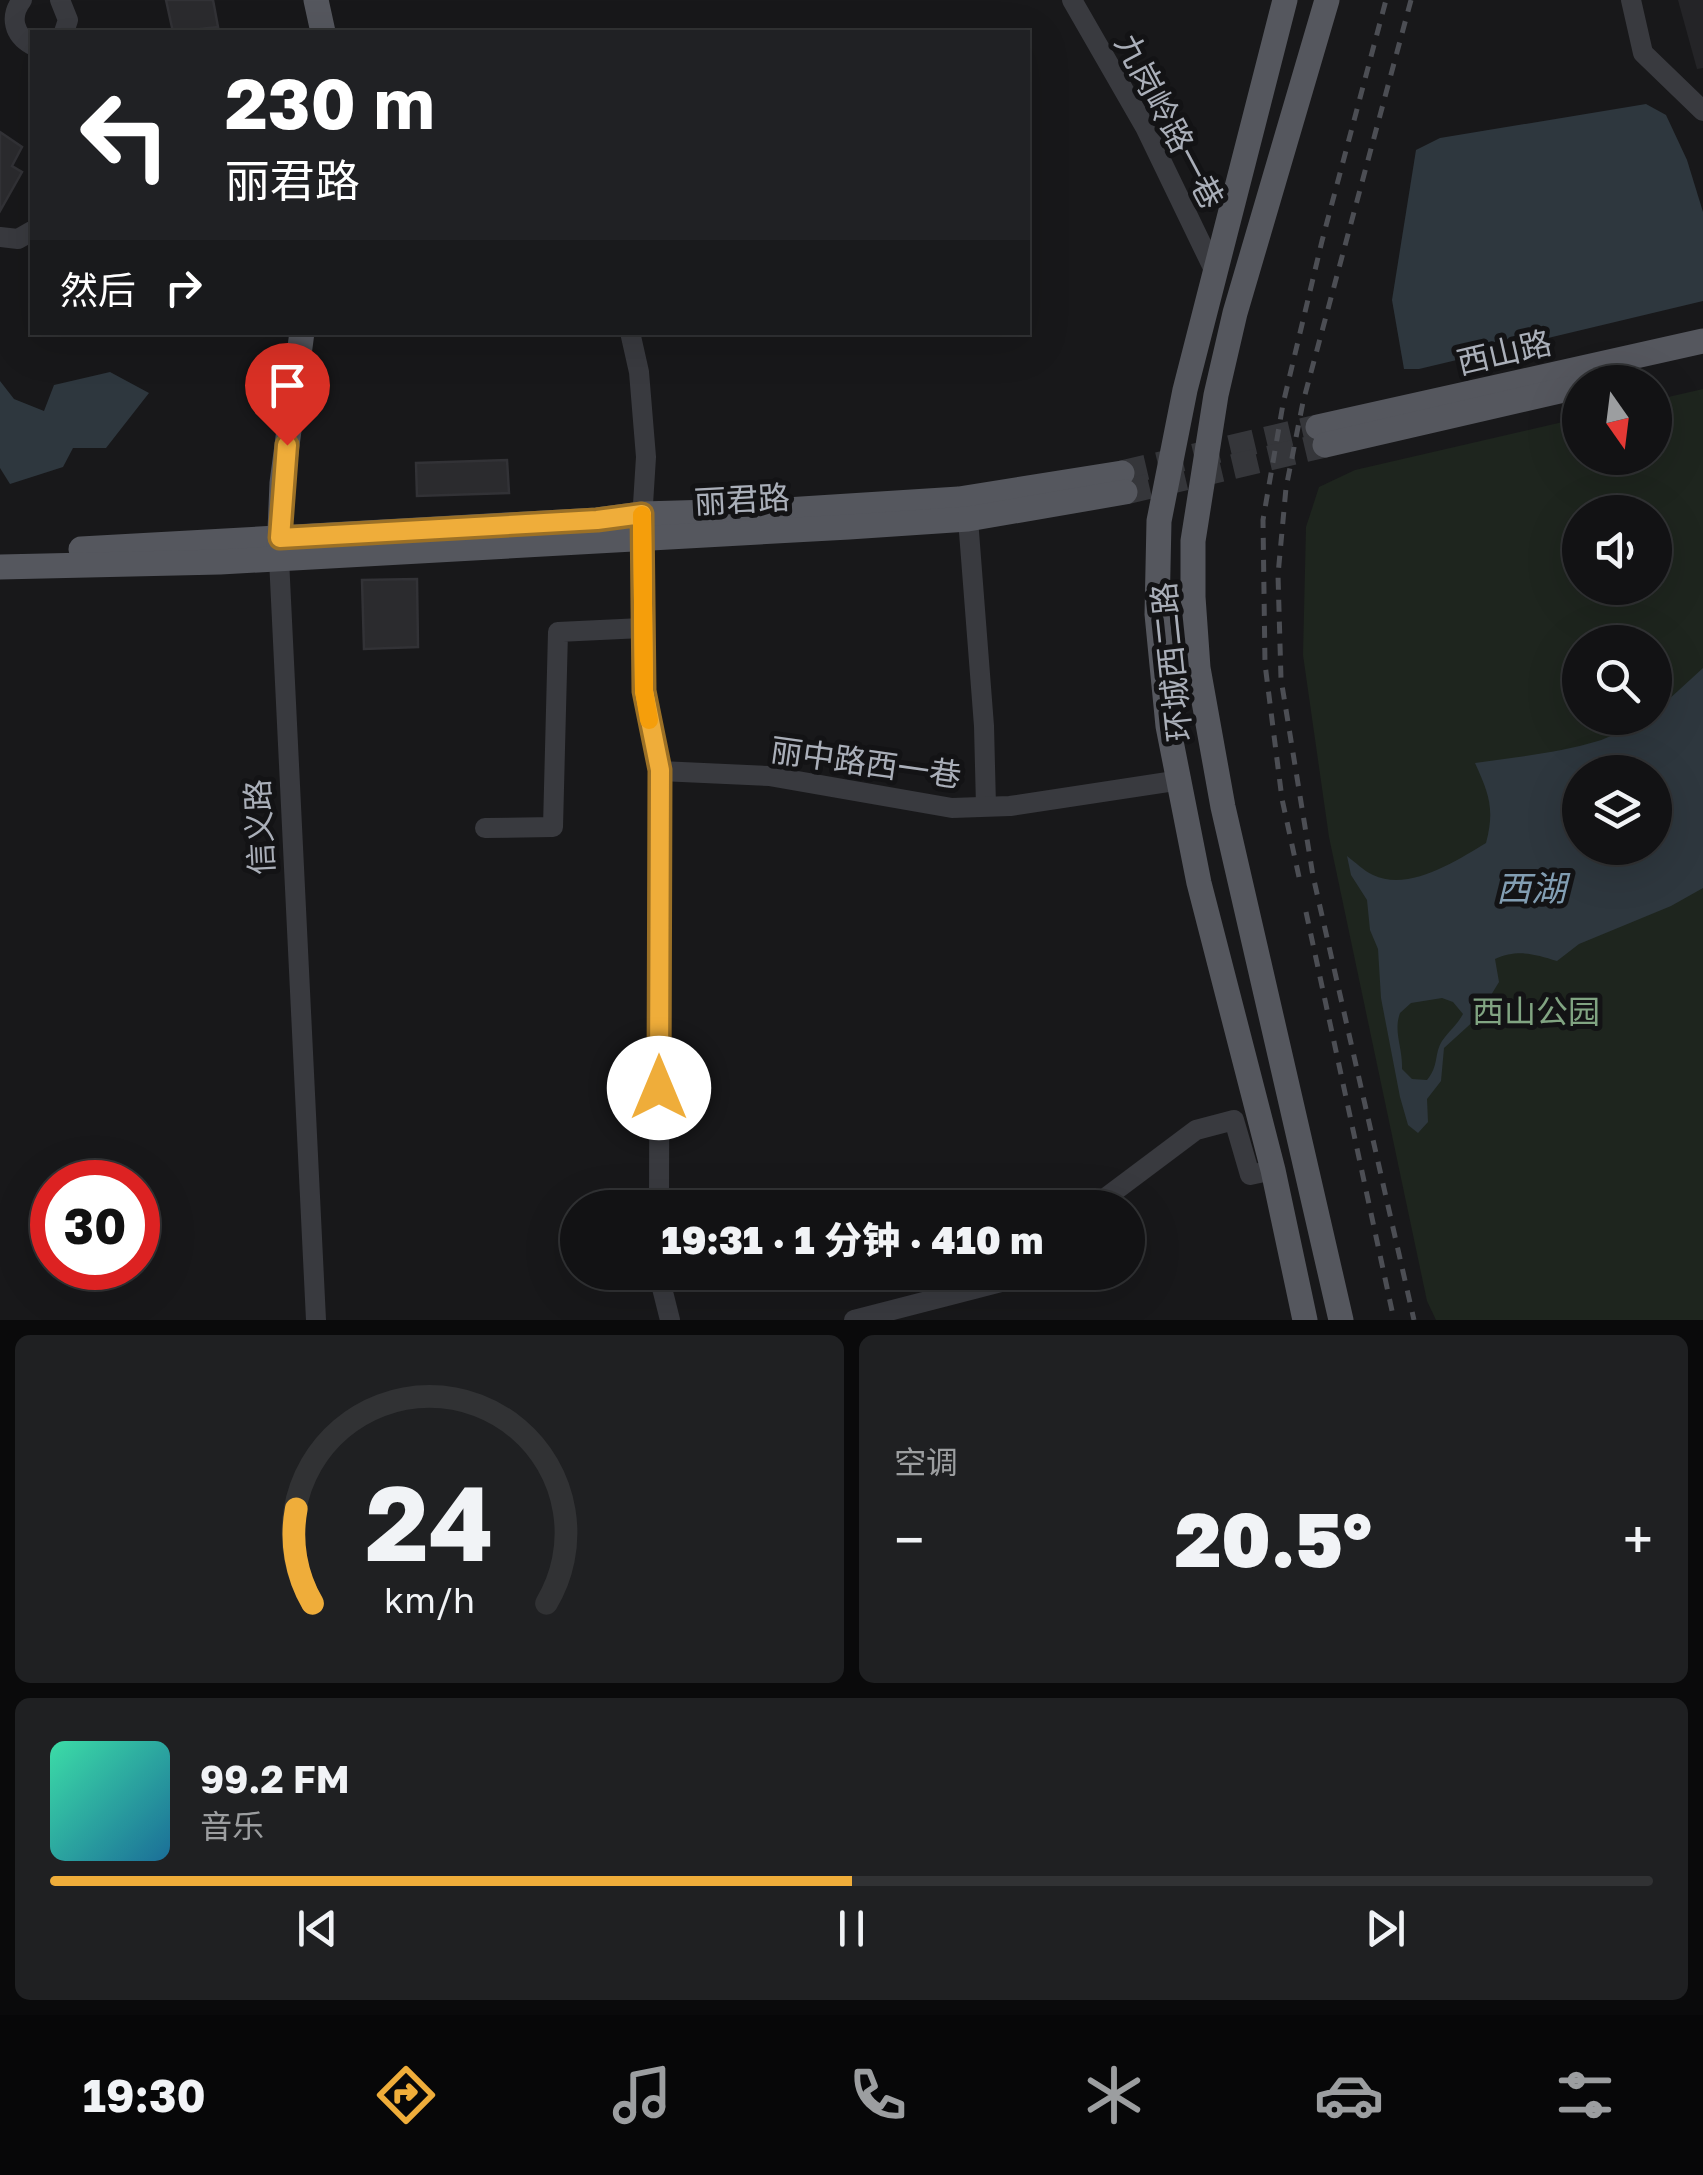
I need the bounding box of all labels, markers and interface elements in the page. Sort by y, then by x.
street label: 九岗岭路一巷 [1108,27,1232,215]
text: 230 m [225,60,435,144]
icon: left [60,70,190,200]
text: 丽君路 [225,153,360,207]
icon: right [156,260,211,315]
text: 然后 [60,267,136,312]
street label: 西山路 [1453,323,1555,381]
pin [245,343,330,446]
icon: arrive [260,358,315,413]
north arrow [1562,365,1672,475]
map controls [1562,365,1672,865]
street label: 丽君路 [693,478,791,520]
button: sound [1562,495,1672,605]
street label: 环城西二路 [1144,580,1198,744]
button: search [1562,625,1672,735]
street label: 丽中路西一巷 [768,730,964,794]
button: layers [1562,755,1672,865]
street label: 信义路 [238,778,280,876]
water label: 西湖 [1496,867,1571,909]
park label: 西山公园 [1472,992,1600,1030]
position arrow [607,1036,711,1140]
speed limit sign: 30 [30,1160,160,1290]
text: 19:31 · 1 分钟 · 410 m [662,1217,1043,1262]
text: 空调 [894,1443,958,1481]
text: 24 [365,1459,494,1584]
text: 20.5° [1175,1493,1372,1584]
text: − [894,1506,924,1572]
text: + [1623,1506,1653,1572]
text: km/h [384,1578,475,1621]
text: 99.2 FM [200,1756,350,1801]
text: 音乐 [200,1807,264,1845]
icon: previous [290,1901,345,1956]
icon: pause [824,1901,879,1956]
icon: next [1358,1901,1413,1956]
icon: directions [371,2060,441,2130]
icon: music [607,2060,677,2130]
icon: phone [843,2060,913,2130]
icon: climate [1079,2060,1149,2130]
icon: car [1314,2060,1384,2130]
icon: filters [1550,2060,1620,2130]
text: 19:30 [83,2068,206,2122]

